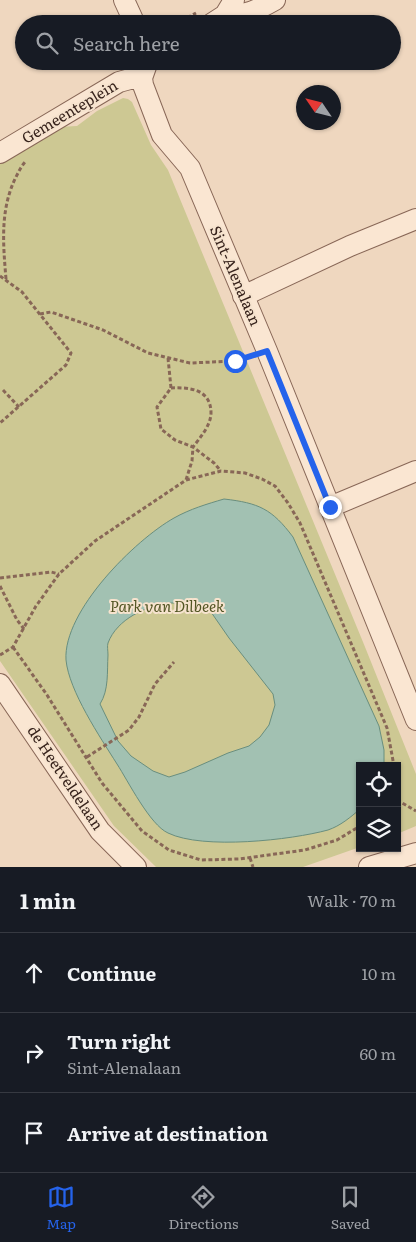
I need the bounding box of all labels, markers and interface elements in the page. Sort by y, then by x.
search box [15,15,401,70]
icon: search [33,29,61,57]
text: Search here [73,29,180,57]
street label: Gemeenteplein [17,73,122,149]
north arrow [296,85,341,130]
street label: Sint-Alenalaan [205,222,268,329]
route start [224,350,247,373]
route end [319,496,342,519]
park label: Park van Dilbeek [110,594,225,617]
street label: de Heetveldelaan [23,720,110,834]
map controls [356,762,401,852]
button: locate [356,762,401,807]
button: layers [356,807,401,852]
text: 1 min [20,884,76,915]
text: Walk · 70 m [307,888,396,912]
icon: ahead [20,959,48,987]
text: Continue [67,959,156,987]
text: 10 m [362,961,396,985]
text: Turn right [67,1027,171,1055]
icon: right [20,1039,48,1067]
text: 60 m [359,1041,396,1065]
text: Sint-Alenalaan [67,1055,181,1079]
icon: arrive [20,1119,48,1147]
text: Arrive at destination [67,1119,268,1147]
tab: Map [46,1183,76,1233]
tab: Directions [168,1183,238,1233]
tab: Saved [331,1183,370,1233]

